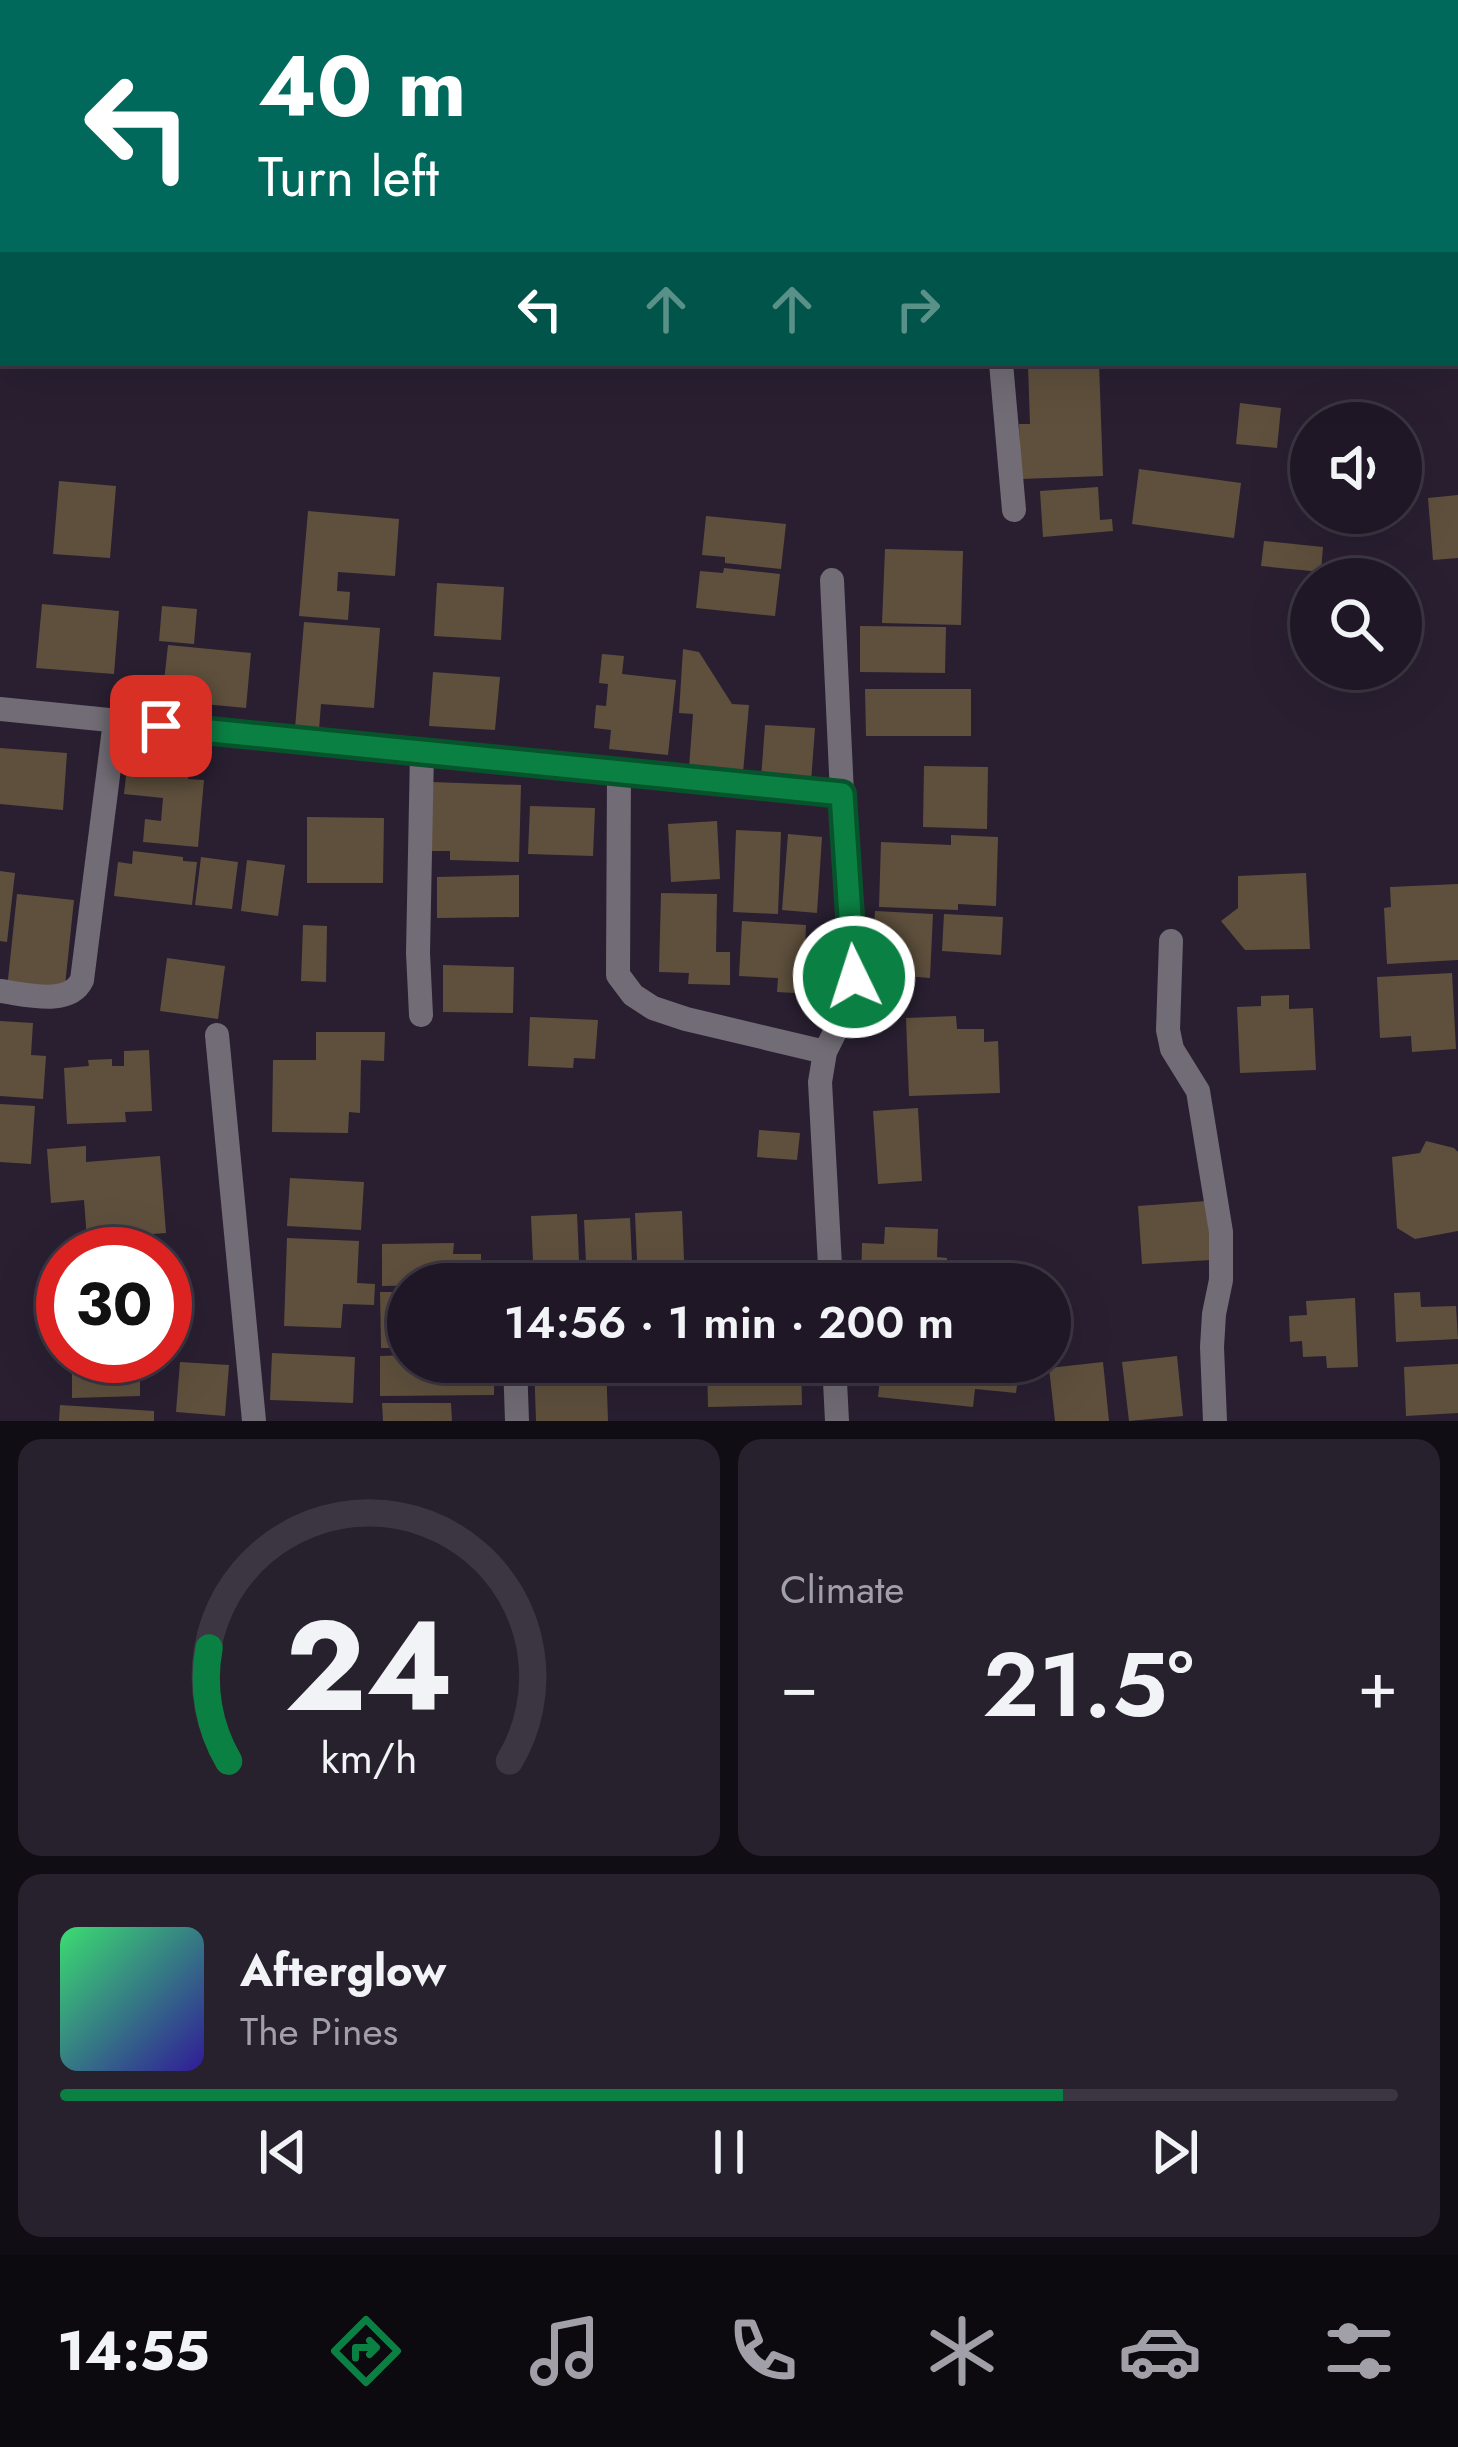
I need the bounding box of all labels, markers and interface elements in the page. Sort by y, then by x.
text: 40 m [258,26,466,148]
icon: left [60,48,216,204]
text: Turn left [258,138,439,216]
icon: left [507,276,573,342]
icon: ahead [633,276,699,342]
icon: ahead [759,276,825,342]
icon: right [885,276,951,342]
map controls [1290,402,1422,690]
button: sound [1290,402,1422,534]
button: search [1290,558,1422,690]
pin [110,675,212,777]
icon: arrive [128,693,194,759]
position arrow [791,914,917,1040]
speed limit sign: 30 [36,1227,192,1383]
text: 14:56 · 1 min · 200 m [504,1290,954,1355]
text: Climate [780,1561,904,1618]
text: 24 [285,1576,453,1757]
text: 21.5° [983,1620,1194,1750]
text: − [780,1637,819,1733]
text: + [1357,1637,1398,1733]
text: km/h [321,1726,417,1788]
text: Afterglow [240,1938,446,2003]
text: The Pines [240,2003,398,2060]
icon: previous [250,2119,316,2185]
icon: pause [696,2119,762,2185]
icon: next [1142,2119,1208,2185]
icon: directions [324,2309,408,2393]
icon: music [523,2309,607,2393]
icon: phone [721,2309,805,2393]
icon: climate [920,2309,1004,2393]
icon: car [1118,2309,1202,2393]
icon: filters [1317,2309,1401,2393]
text: 14:55 [57,2312,210,2390]

